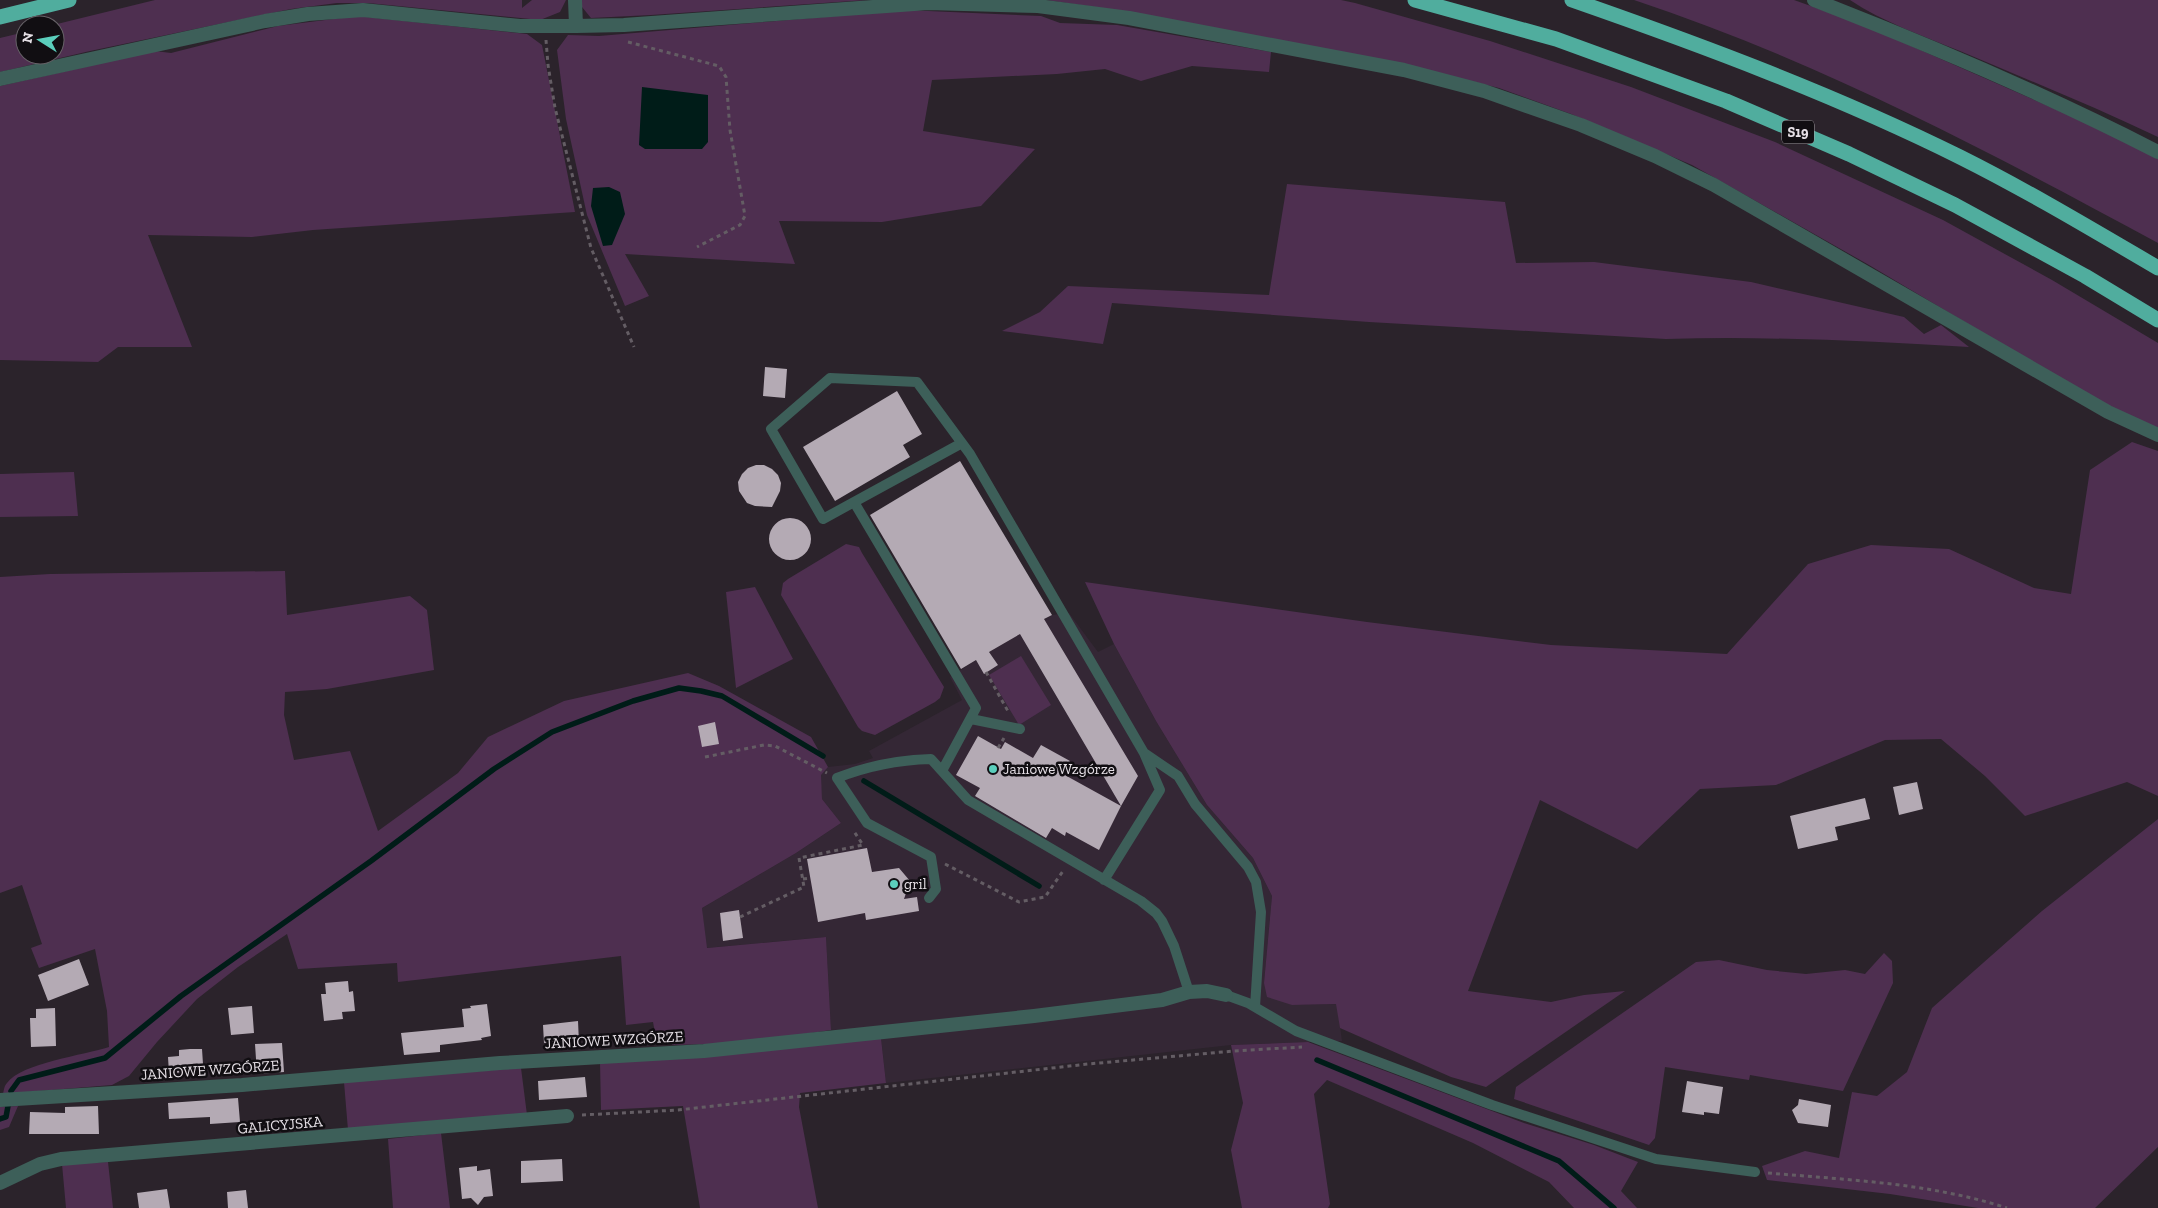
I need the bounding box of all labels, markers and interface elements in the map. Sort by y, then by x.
north arrow [15,15,65,65]
text: N [18,30,37,44]
road number: S19 [1782,120,1814,144]
place label: Janiowe Wzgórze [1003,760,1115,778]
marker: Janiowe Wzgórze [987,763,999,775]
place label: gril [904,875,927,893]
marker: gril [888,878,900,890]
street label: JANIOWE WZGÓRZE [544,1027,684,1053]
street label: JANIOWE WZGÓRZE [140,1056,280,1084]
street label: GALICYJSKA [237,1112,323,1138]

